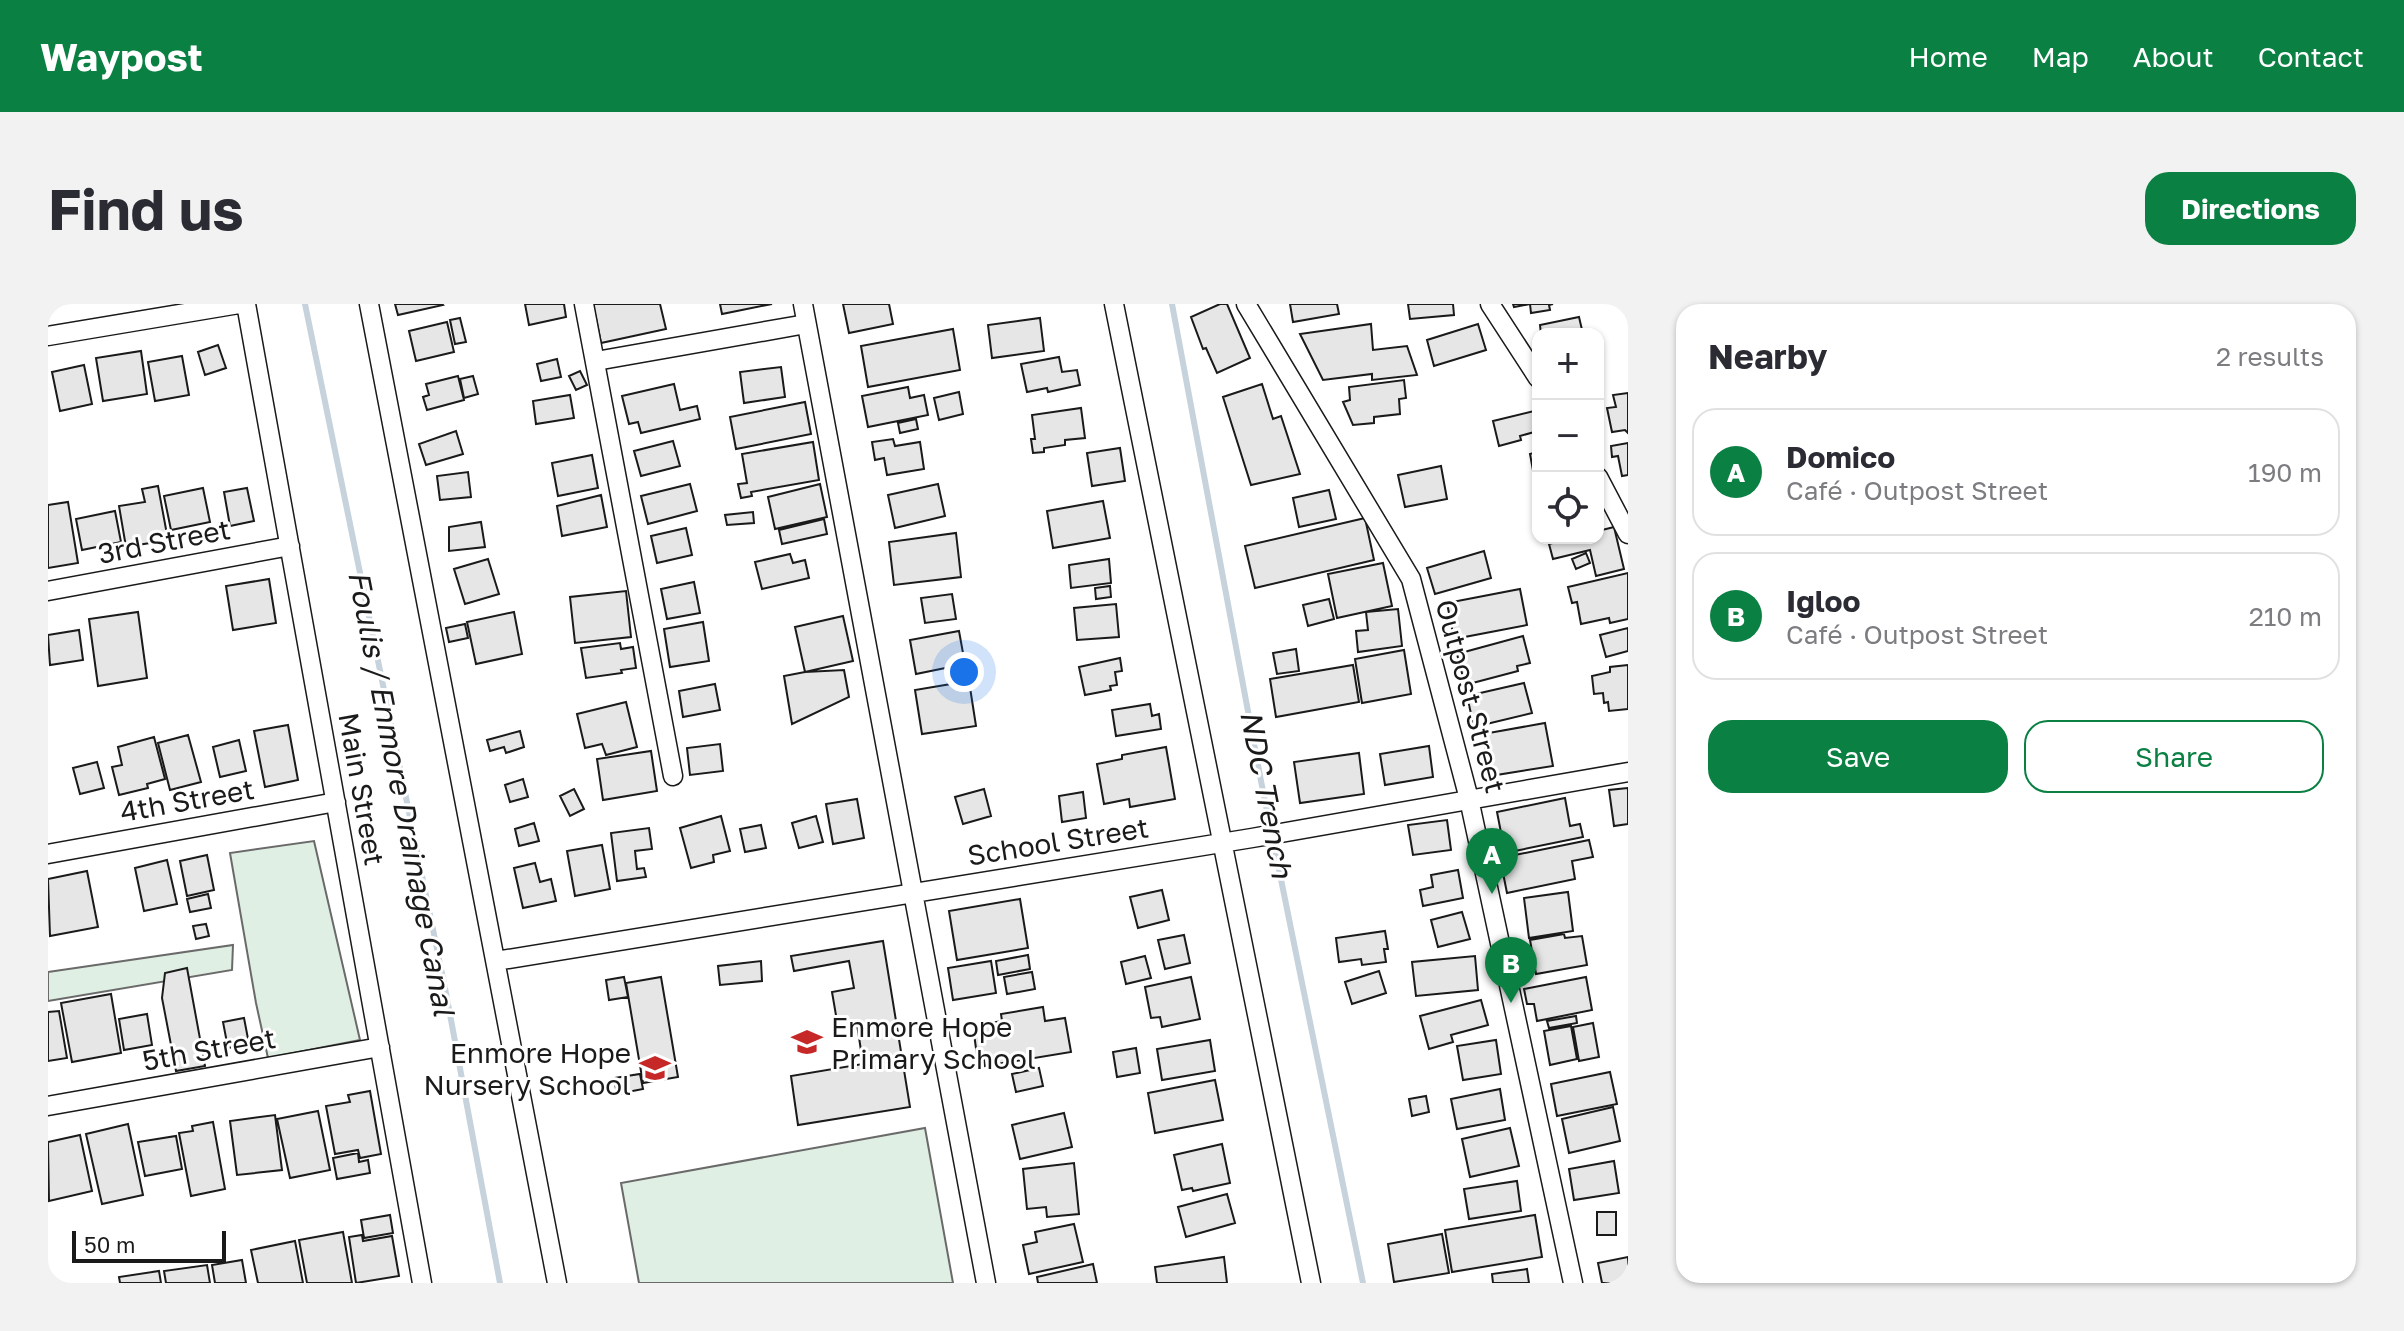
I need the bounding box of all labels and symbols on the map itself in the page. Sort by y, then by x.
street label: 3rd Street [95,512,233,570]
water label: Foulis / Enmore Drainage Canal [341,567,463,1020]
street label: Outpost Street [1429,596,1513,796]
your location [944,652,984,692]
water label: NDC Trench [1233,707,1301,882]
street label: Main Street [332,710,392,868]
street label: 4th Street [117,772,257,828]
street label: School Street [965,810,1151,872]
pin: A [1466,828,1518,894]
pin: B [1485,937,1537,1003]
place label: Enmore Hope Primary School [831,1010,1036,1075]
street label: 5th Street [140,1021,278,1077]
school or university icon: Enmore Hope Primary School [790,1025,824,1059]
place label: Enmore Hope Nursery School [423,1036,631,1101]
school or university icon: Enmore Hope Nursery School [638,1051,672,1085]
scale bar [72,1227,226,1263]

